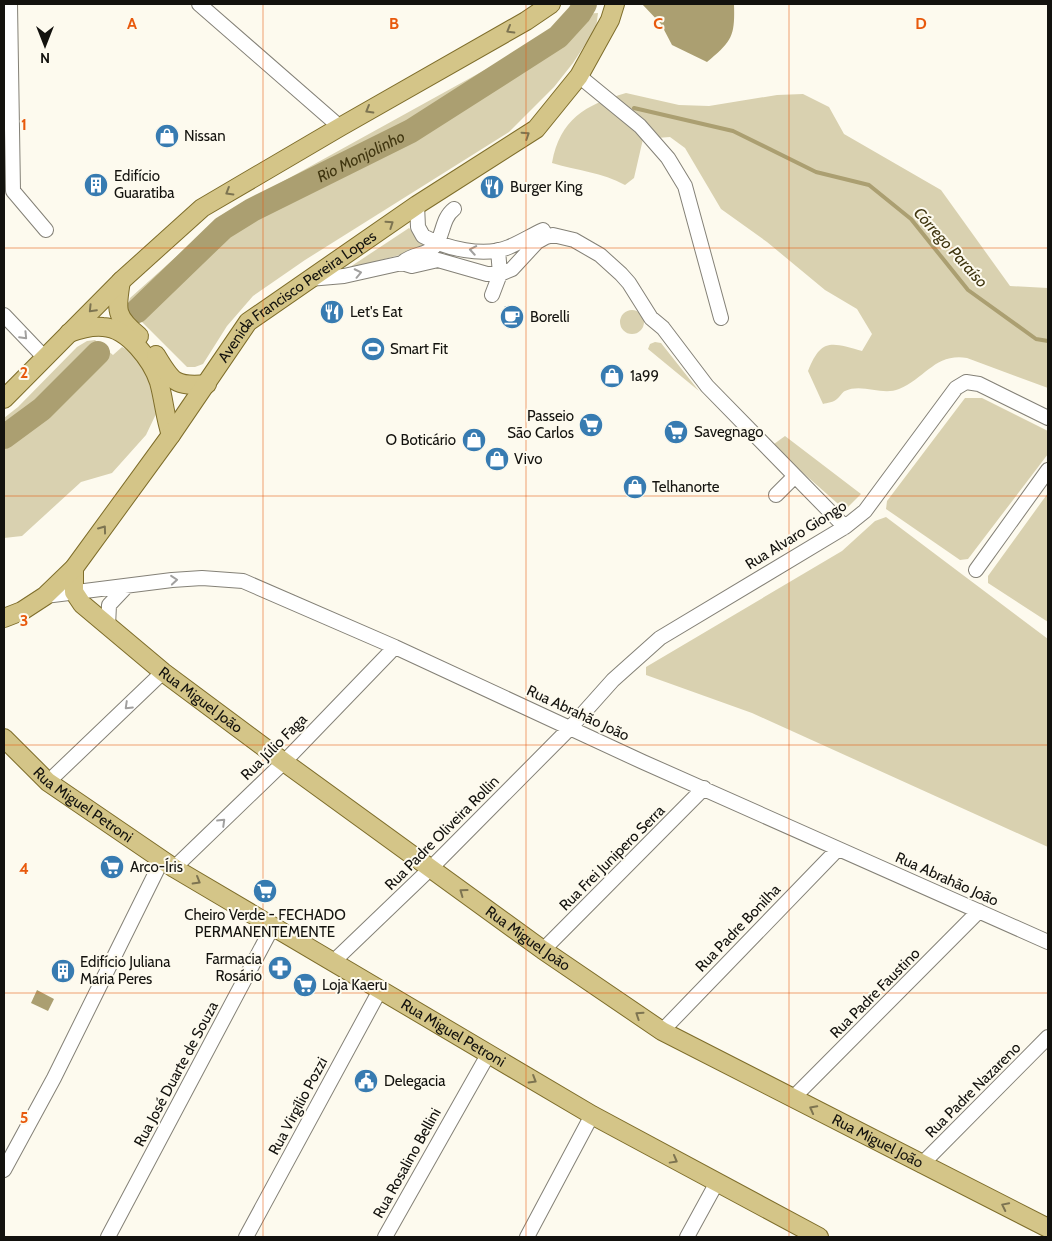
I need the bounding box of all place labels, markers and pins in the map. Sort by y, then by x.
shop icon: Nissan [154,123,180,149]
place label: Nissan [184,127,226,145]
place label: Edifício Guaratiba [114,167,175,202]
building icon: Edifício Guaratiba [83,172,109,198]
restaurant icon: Burger King [479,174,505,200]
place label: Burger King [510,178,583,196]
restaurant icon: Let's Eat [319,299,345,325]
place label: Let's Eat [350,303,403,321]
cafe icon: Borelli [499,304,525,330]
place label: Borelli [530,308,570,326]
sports icon: Smart Fit [360,336,386,362]
place label: Smart Fit [390,340,448,358]
shop icon: 1a99 [599,363,625,389]
place label: 1a99 [630,367,659,385]
place label: Passeio São Carlos [507,407,574,442]
supermarket icon: Passeio São Carlos [578,412,604,438]
supermarket icon: Savegnago [663,419,689,445]
place label: Savegnago [694,423,763,441]
shop icon: O Boticário [461,427,487,453]
place label: O Boticário [386,431,456,449]
shop icon: Vivo [484,446,510,472]
place label: Vivo [514,450,543,468]
shop icon: Telhanorte [622,474,648,500]
place label: Telhanorte [652,478,720,496]
supermarket icon: Arco-Íris [99,854,125,880]
place label: Arco-Íris [130,857,183,876]
supermarket icon: Cheiro Verde - FECHADO PERMANENTEMENTE [252,878,278,904]
place label: Cheiro Verde - FECHADO PERMANENTEMENTE [184,906,346,941]
place label: Farmacia Rosário [206,950,263,985]
place label: Edifício Juliana Maria Peres [80,953,171,988]
pharmacy icon: Farmacia Rosário [267,955,293,981]
building icon: Edifício Juliana Maria Peres [50,958,76,984]
supermarket icon: Loja Kaeru [292,972,318,998]
place label: Loja Kaeru [322,976,387,994]
public building icon: Delegacia [353,1068,379,1094]
place label: Delegacia [384,1072,446,1090]

